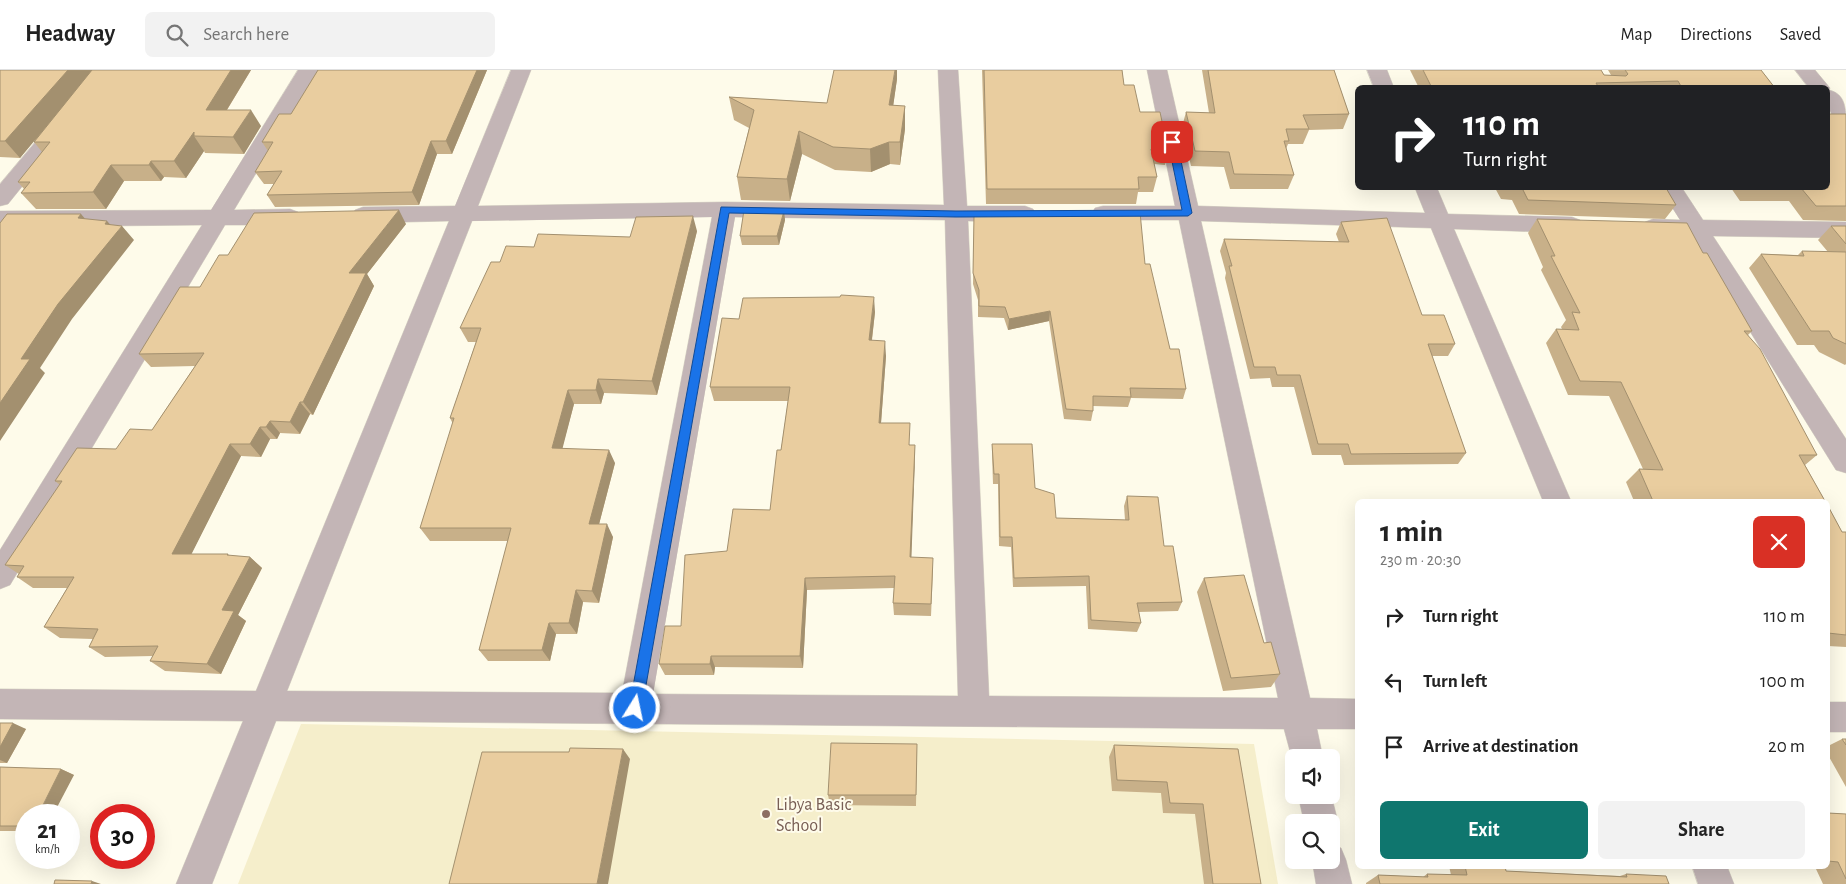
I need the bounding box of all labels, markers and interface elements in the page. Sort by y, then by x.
search box [145,12,495,57]
icon: search [163,21,191,49]
text: Headway [25,22,115,46]
text: Search here [203,25,289,44]
text: Map [1621,26,1652,44]
text: Directions [1680,26,1752,44]
text: Saved [1780,26,1821,44]
icon: right [1380,105,1445,170]
text: 110 m [1463,107,1540,142]
pin [1151,121,1193,163]
icon: arrive [1158,128,1186,156]
text: Turn right [1463,148,1547,170]
button: close [1753,516,1805,568]
text: 1 min [1380,517,1443,547]
text: 230 m · 20:30 [1380,552,1461,568]
icon: right [1380,603,1408,631]
text: Turn right [1423,607,1498,626]
text: 110 m [1764,607,1805,626]
icon: left [1380,668,1408,696]
text: Turn left [1423,672,1487,691]
text: 100 m [1760,672,1805,691]
position arrow [608,681,660,733]
icon: arrive [1380,733,1408,761]
text: Arrive at destination [1423,737,1579,756]
text: 20 m [1768,737,1805,756]
map controls [1285,749,1340,869]
button: sound [1285,749,1340,804]
place label: Libya Basic School [776,796,852,835]
button: Exit [1380,801,1588,859]
button: Share [1598,801,1805,859]
speed limit sign: 30 [90,804,155,869]
marker: Libya Basic School [760,808,772,820]
button: search [1285,814,1340,869]
text: 21 [37,818,58,843]
text: km/h [35,843,60,855]

